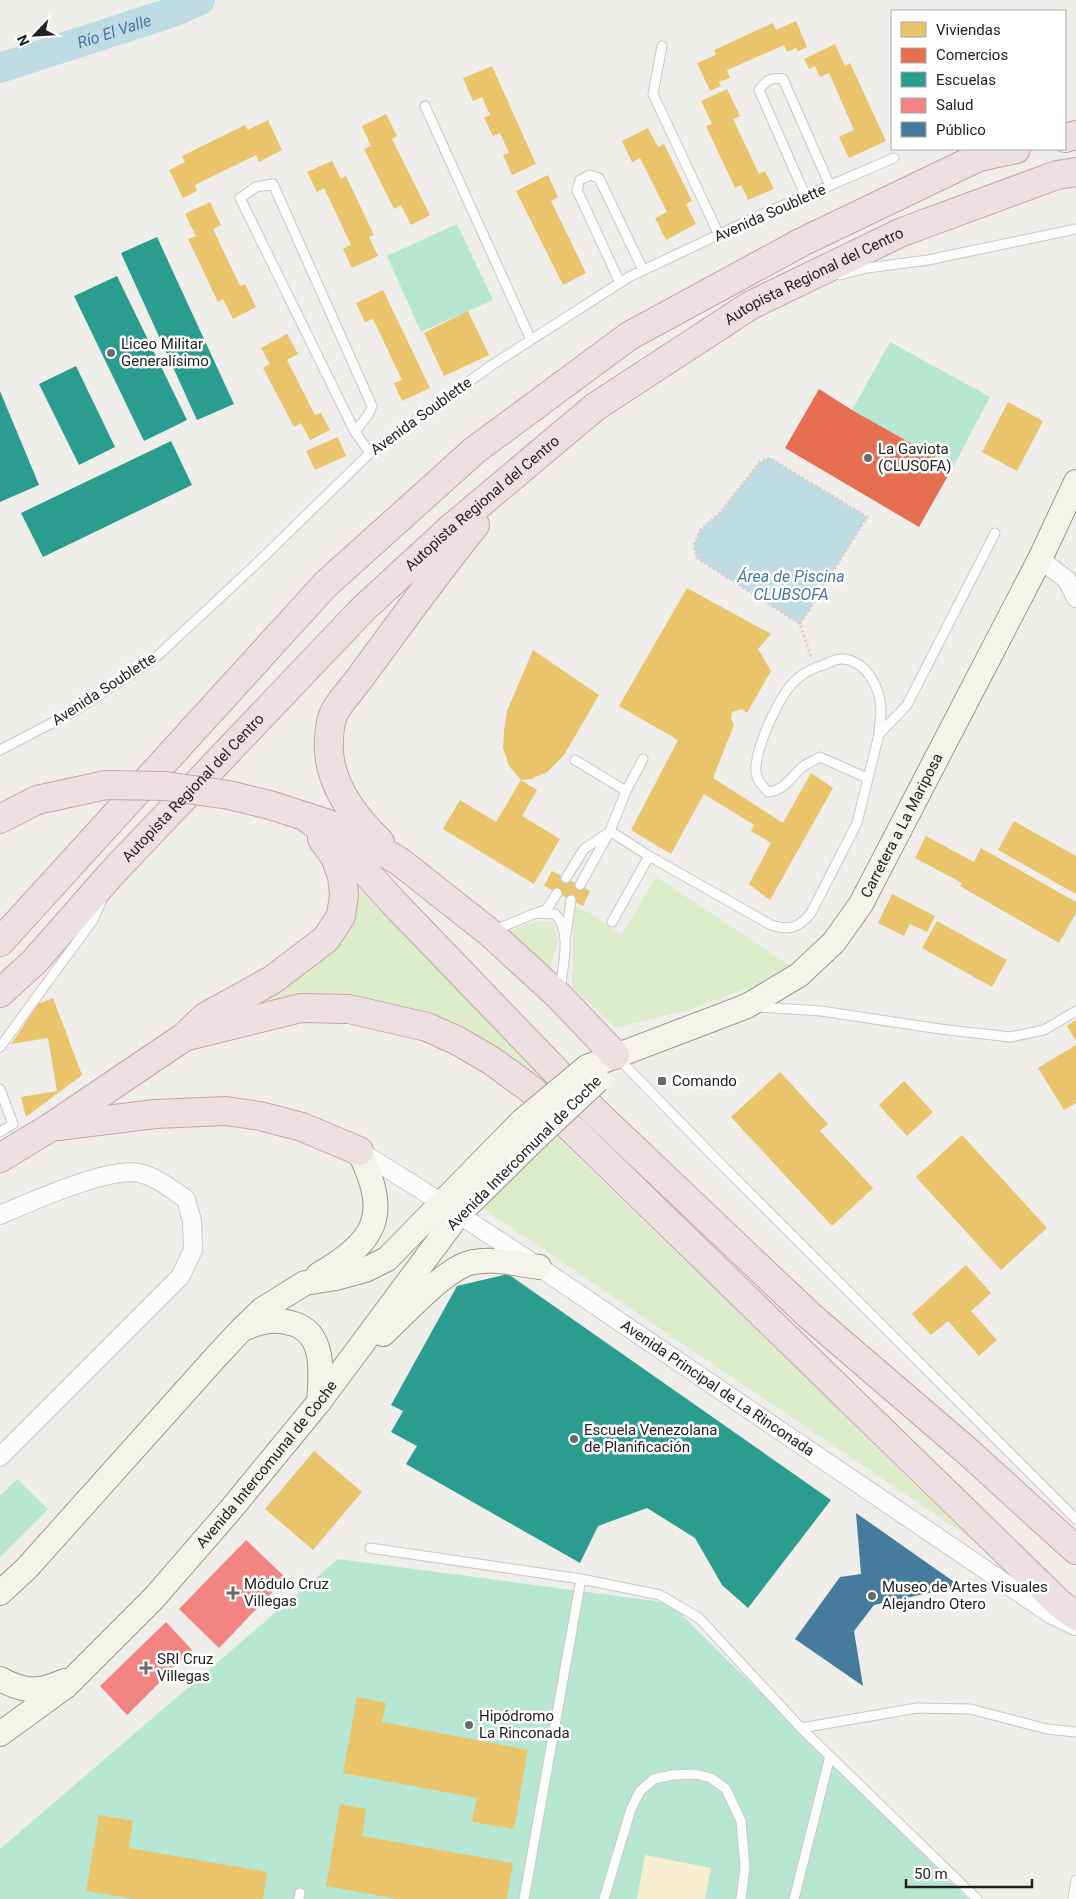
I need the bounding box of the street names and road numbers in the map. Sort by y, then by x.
street label: Avenida Soublette [711,180,829,246]
street label: Autopista Regional del Centro [721,224,906,329]
street label: Avenida Soublette [367,373,475,459]
street label: Autopista Regional del Centro [401,432,563,575]
street label: Avenida Soublette [49,649,159,729]
street label: Autopista Regional del Centro [118,710,268,866]
street label: Carretera a La Mariposa [857,750,947,901]
street label: Avenida Intercomunal de Coche [443,1072,605,1234]
street label: Avenida Principal de La Rinconada [617,1316,818,1460]
street label: Avenida Intercomunal de Coche [193,1377,341,1552]

